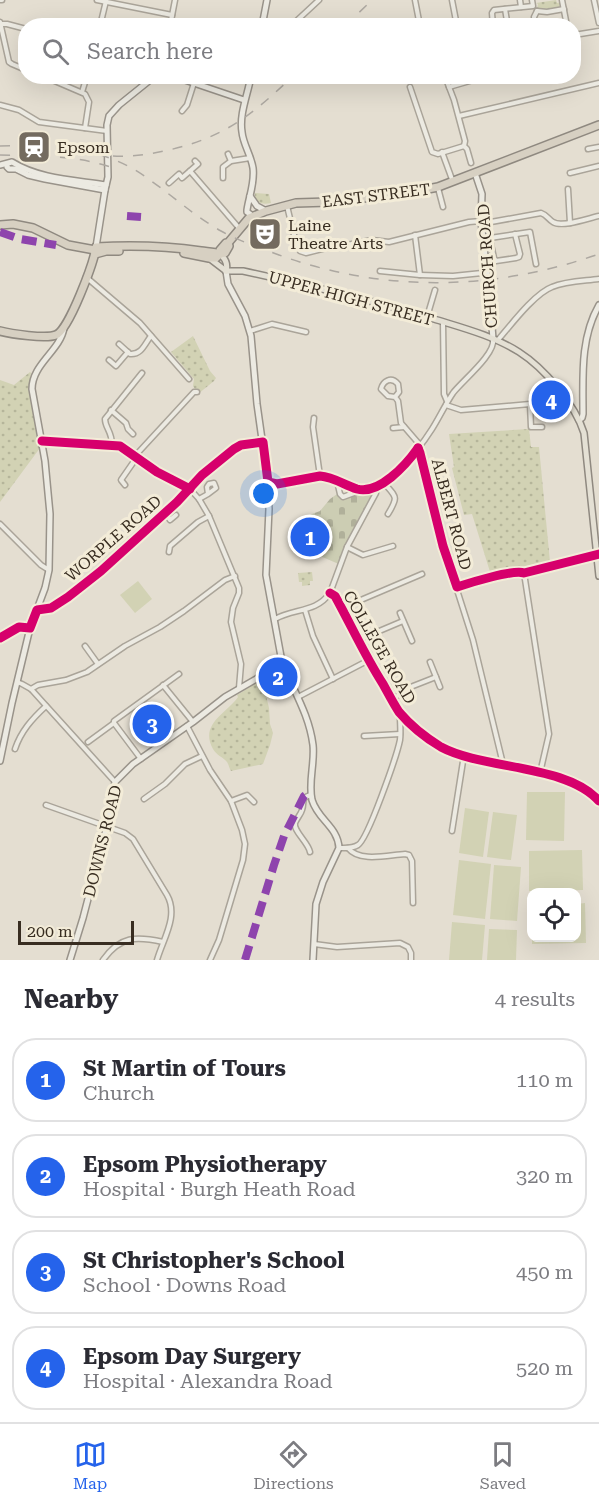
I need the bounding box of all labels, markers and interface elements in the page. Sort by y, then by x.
search box [18,18,581,84]
icon: search [39,35,72,68]
text: Search here [87,39,213,64]
station icon: Epsom [16,129,52,165]
place label: Epsom [57,138,110,157]
street label: EAST STREET [321,179,432,212]
street label: CHURCH ROAD [474,203,501,329]
theatre icon: Laine Theatre Arts [247,216,283,252]
place label: Laine Theatre Arts [288,216,383,253]
street label: UPPER HIGH STREET [266,267,436,330]
pin: 4 [532,378,570,422]
street label: ALBERT ROAD [428,456,476,572]
your location [249,479,278,508]
street label: WORPLE ROAD [61,491,165,585]
pin: 1 [290,514,330,560]
street label: COLLEGE ROAD [339,587,420,707]
pin: 2 [258,654,298,700]
pin: 3 [132,702,172,746]
street label: DOWNS ROAD [79,783,126,899]
map controls [527,888,581,942]
button: locate [527,888,581,942]
scale bar [18,918,134,946]
text: 200 m [27,922,73,941]
text: Nearby [24,984,118,1014]
text: 4 results [495,987,575,1011]
text: St Martin of Tours [83,1056,286,1081]
text: 1 [40,1068,51,1092]
text: 110 m [516,1068,573,1092]
text: Church [83,1081,155,1105]
text: Epsom Physiotherapy [83,1152,327,1177]
text: 2 [40,1164,51,1188]
text: 320 m [516,1164,573,1188]
text: Hospital · Burgh Heath Road [83,1177,356,1201]
text: St Christopher's School [83,1248,345,1273]
text: 3 [40,1260,51,1284]
text: 450 m [516,1260,573,1284]
text: School · Downs Road [83,1273,286,1297]
text: Epsom Day Surgery [83,1344,301,1369]
text: 4 [40,1356,51,1380]
text: 520 m [516,1356,573,1380]
text: Hospital · Alexandra Road [83,1369,333,1393]
tab: Map [73,1438,107,1493]
tab: Directions [253,1438,334,1493]
tab: Saved [480,1438,526,1493]

